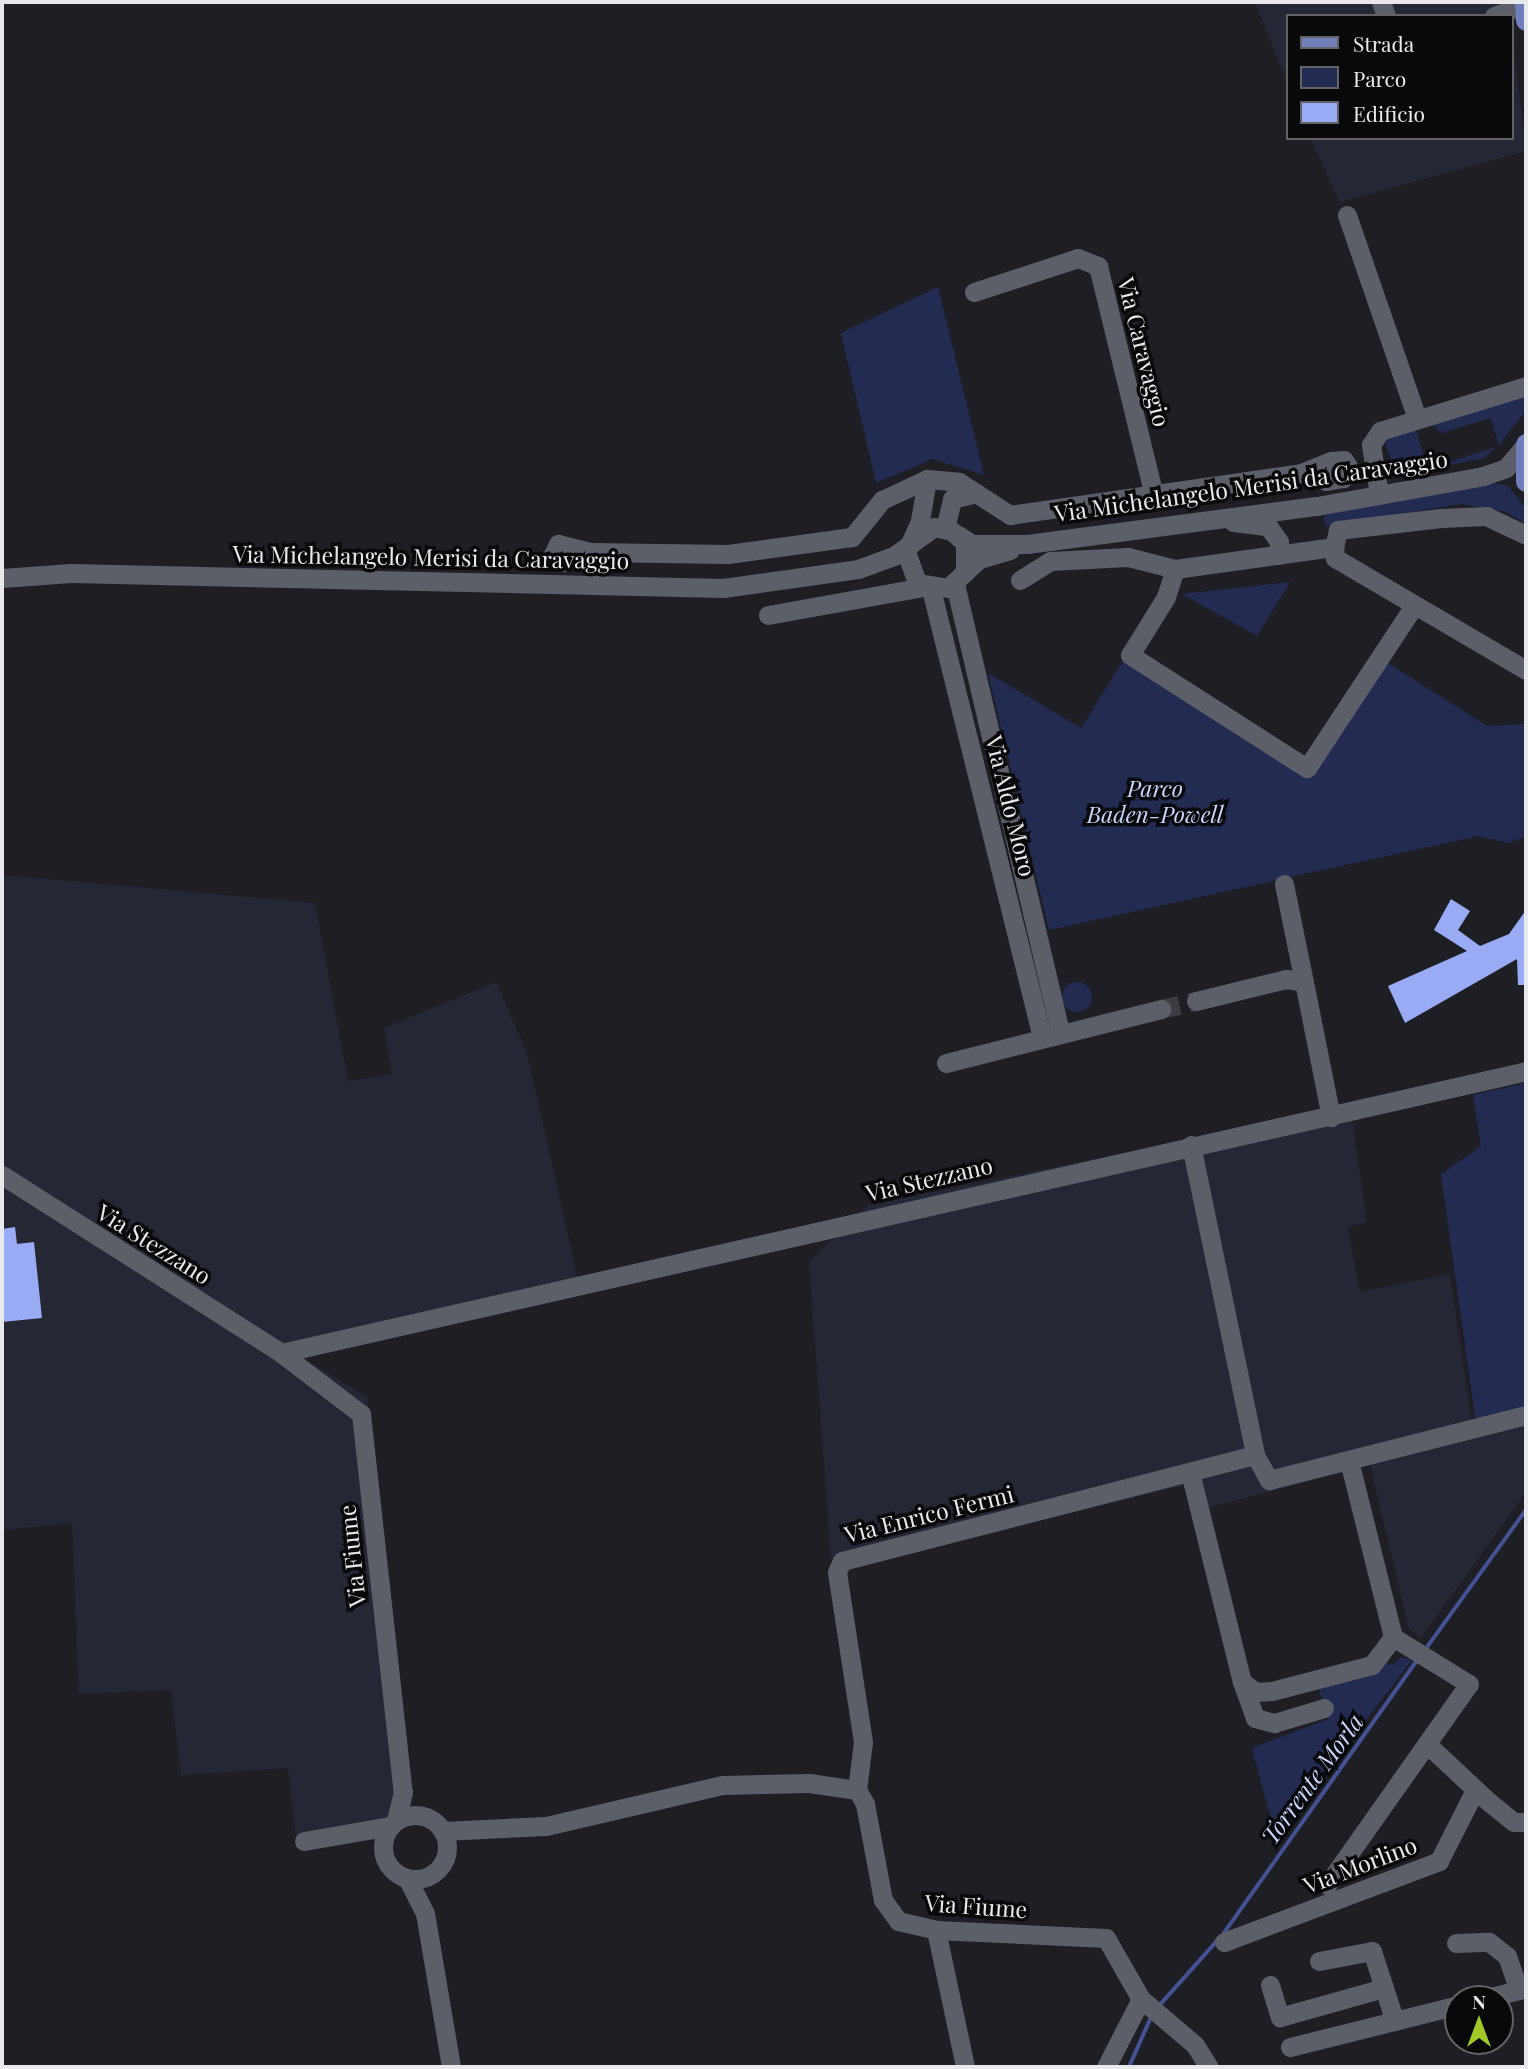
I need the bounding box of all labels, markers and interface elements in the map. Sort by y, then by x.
legend [1286,14,1514,140]
text: Strada [1353,29,1414,57]
text: Parco [1353,64,1406,92]
text: Edificio [1353,99,1425,127]
street label: Via Caravaggio [1112,275,1176,429]
street label: Via Michelangelo Merisi da Caravaggio [1052,445,1450,527]
street label: Via Michelangelo Merisi da Caravaggio [232,540,630,574]
street label: Via Aldo Moro [980,732,1042,880]
park label: Parco Baden-Powell [1087,774,1223,828]
street label: Via Stezzano [863,1151,995,1207]
street label: Via Stezzano [92,1198,216,1290]
street label: Via Enrico Fermi [841,1480,1017,1548]
street label: Via Fiume [333,1503,371,1609]
water label: Torrente Morla [1255,1708,1369,1850]
street label: Via Morlino [1299,1831,1421,1899]
street label: Via Fiume [924,1889,1028,1923]
north arrow [1444,1985,1514,2055]
text: N [1472,1988,1486,2014]

